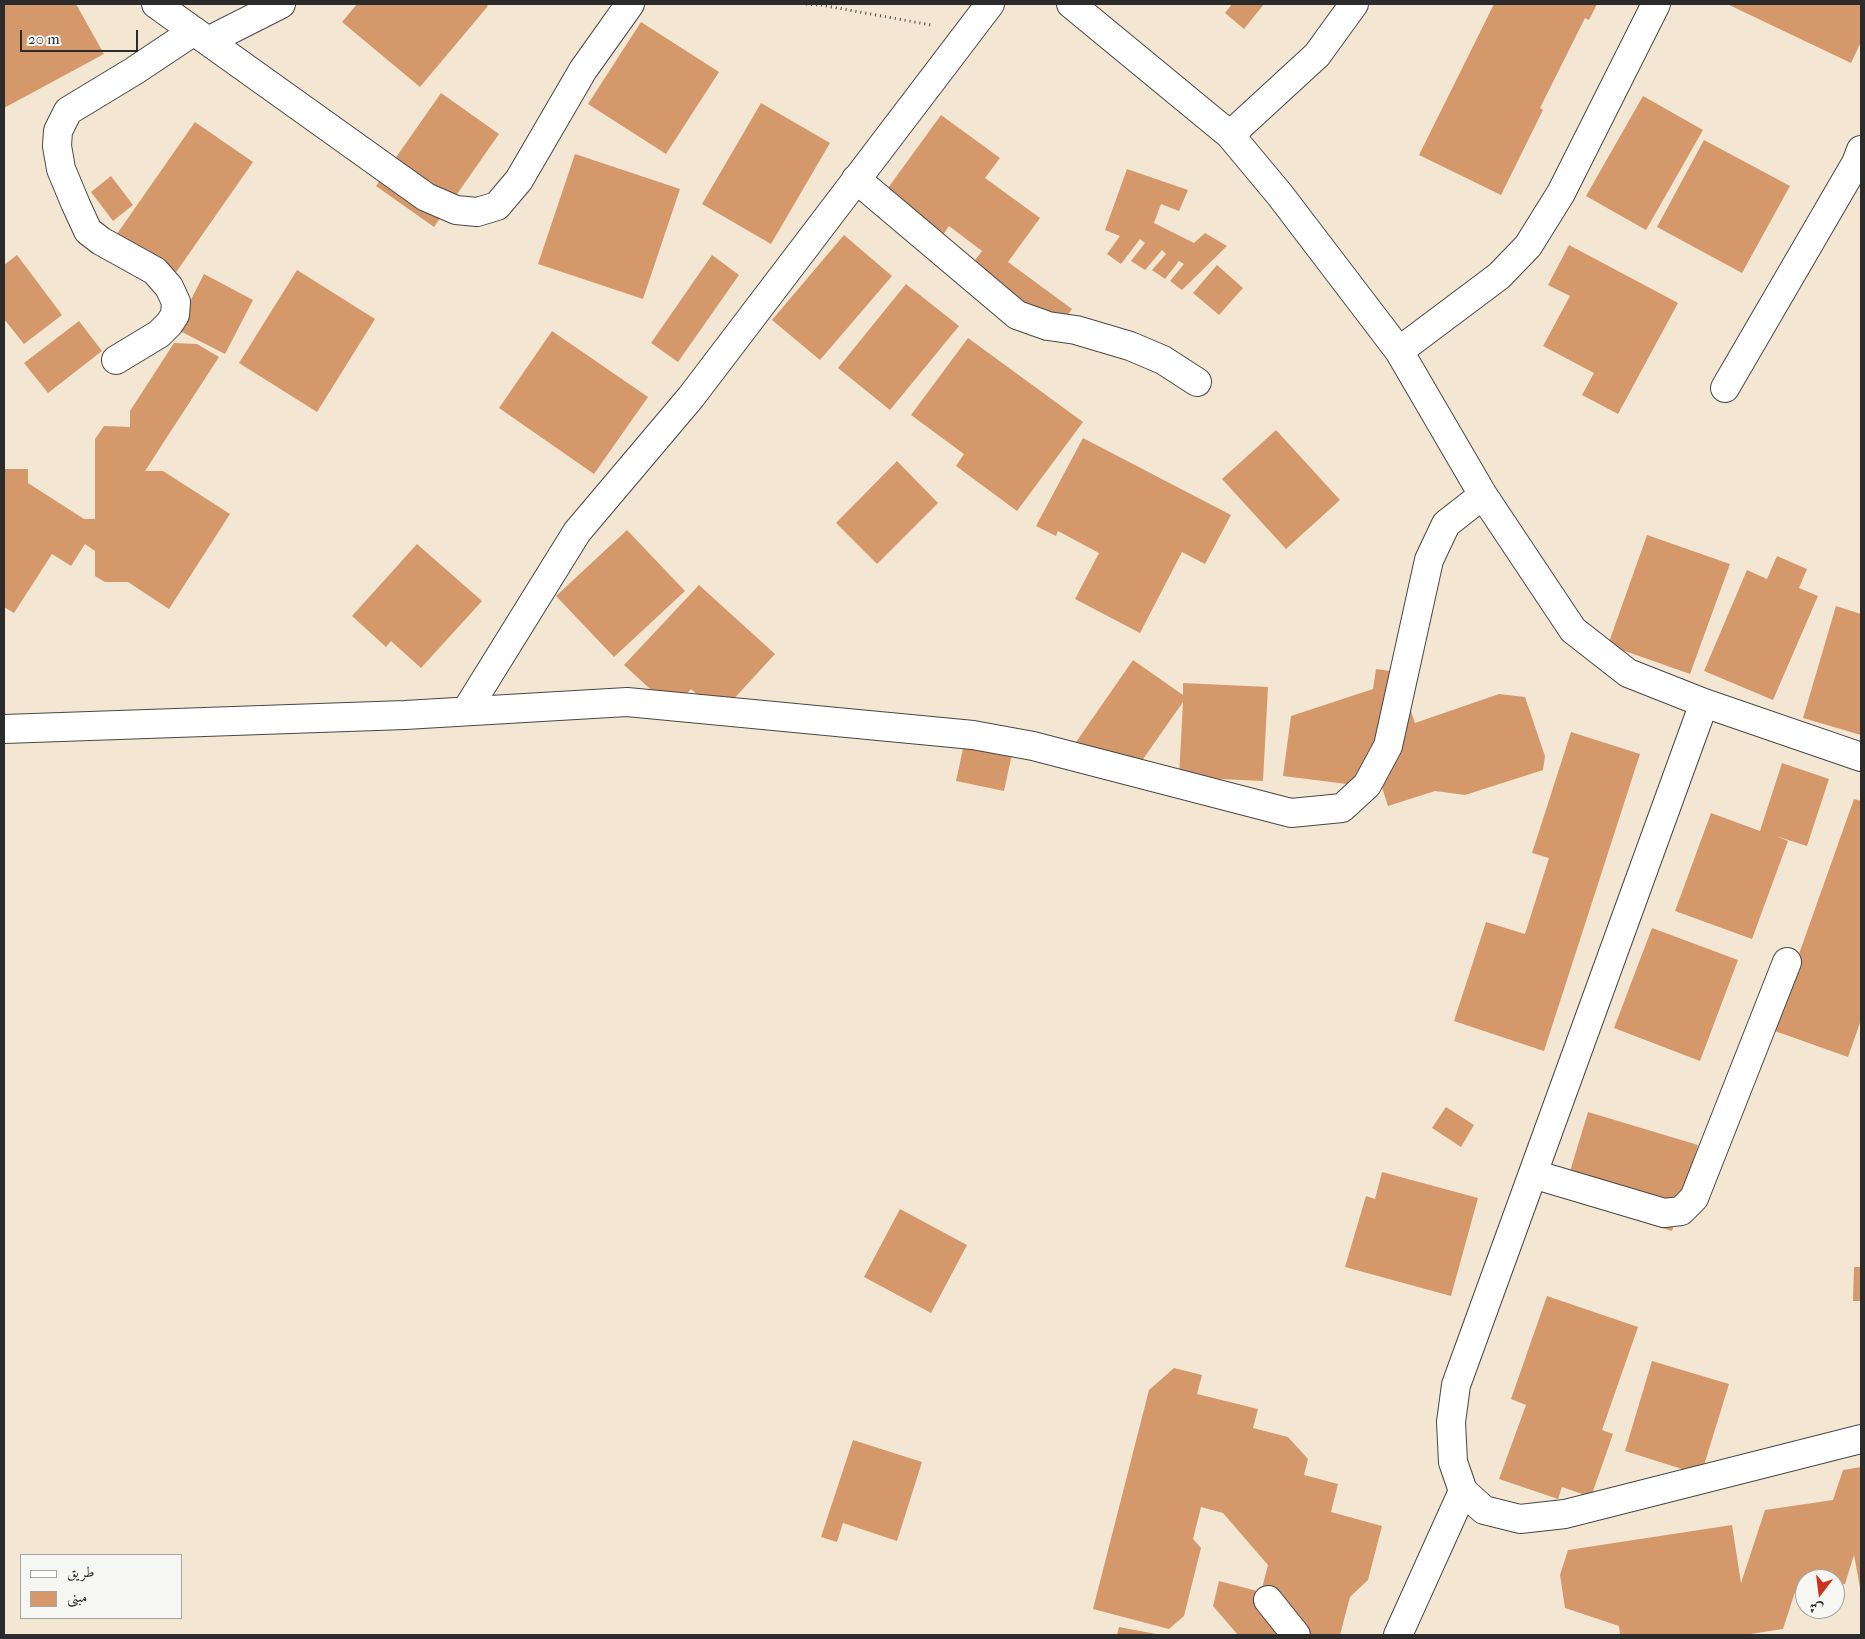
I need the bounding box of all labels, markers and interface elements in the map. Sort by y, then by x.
scale bar [22,20,140,52]
text: 20 m [28,30,60,48]
legend [20,1554,182,1619]
text: طريق [67,1563,94,1581]
north arrow [1795,1569,1845,1619]
text: مبنى [67,1588,87,1606]
text: ش [1807,1598,1825,1618]

